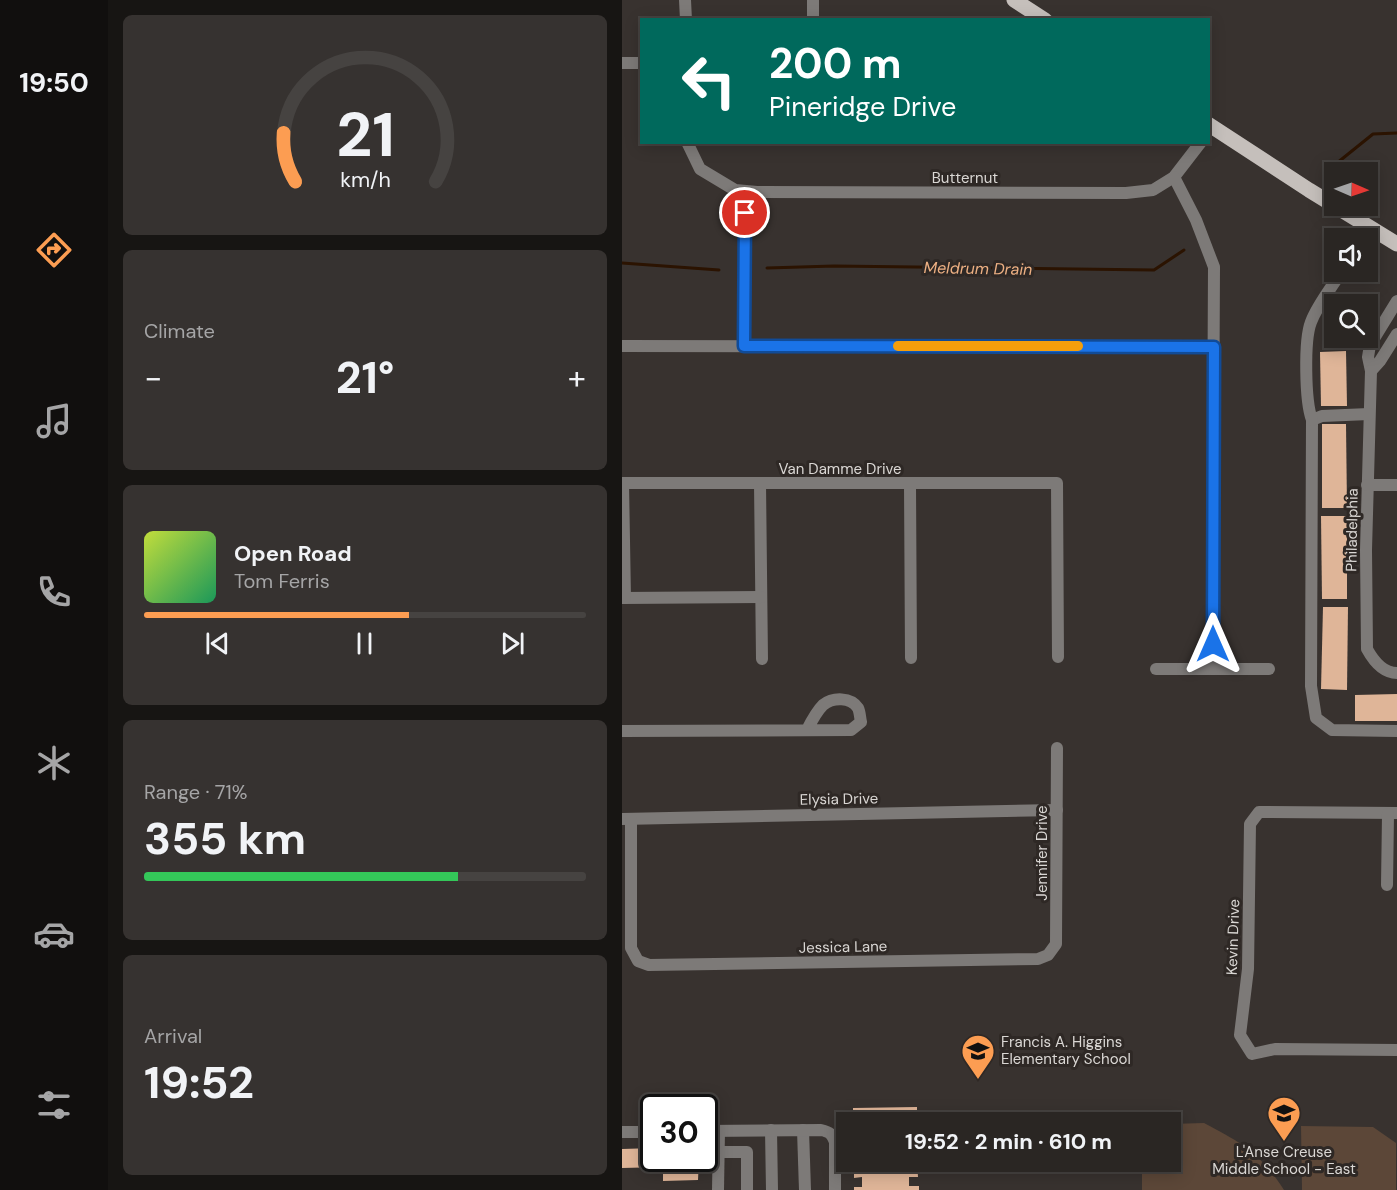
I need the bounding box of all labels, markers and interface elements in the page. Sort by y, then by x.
text: 200 m [769,36,902,91]
icon: left [670,42,748,120]
text: 19:50 [19,65,89,100]
text: Pineridge Drive [769,89,956,124]
text: 21 [336,94,394,175]
north arrow [1324,162,1378,216]
map controls [1324,162,1378,348]
text: km/h [340,166,390,194]
street label: Butternut [932,168,998,188]
pin [719,187,770,238]
icon: arrive [728,196,761,229]
button: sound [1324,228,1378,282]
icon: directions [33,229,75,271]
water label: Meldrum Drain [923,257,1033,280]
button: search [1324,294,1378,348]
text: Climate [144,318,215,344]
text: 21° [336,348,394,407]
text: − [144,356,162,399]
text: + [568,356,586,399]
icon: music [33,400,75,442]
street label: Van Damme Drive [778,459,902,479]
street label: Philadelphia [1341,488,1363,572]
text: Open Road [234,539,352,568]
text: Tom Ferris [234,568,330,594]
icon: phone [33,571,75,613]
position arrow [1181,612,1245,676]
icon: previous [201,627,234,660]
icon: pause [348,627,381,660]
icon: next [496,627,529,660]
icon: climate [33,742,75,784]
text: Range · 71% [144,779,247,805]
street label: Elysia Drive [800,788,878,810]
street label: Jennifer Drive [1032,805,1052,901]
text: 355 km [144,809,306,868]
street label: Kevin Drive [1222,899,1244,975]
icon: car [33,913,75,955]
street label: Jessica Lane [799,936,887,958]
text: Arrival [144,1023,202,1049]
place label: Francis A. Higgins Elementary School [1001,1032,1131,1069]
school or university icon: Francis A. Higgins Elementary School [960,1033,996,1080]
text: 19:52 [144,1053,254,1112]
icon: filters [33,1084,75,1126]
speed limit sign: 30 [640,1094,718,1172]
school or university icon: L'Anse Creuse Middle School - East [1266,1095,1302,1142]
text: 19:52 · 2 min · 610 m [905,1127,1112,1156]
place label: L'Anse Creuse Middle School - East [1212,1142,1356,1179]

